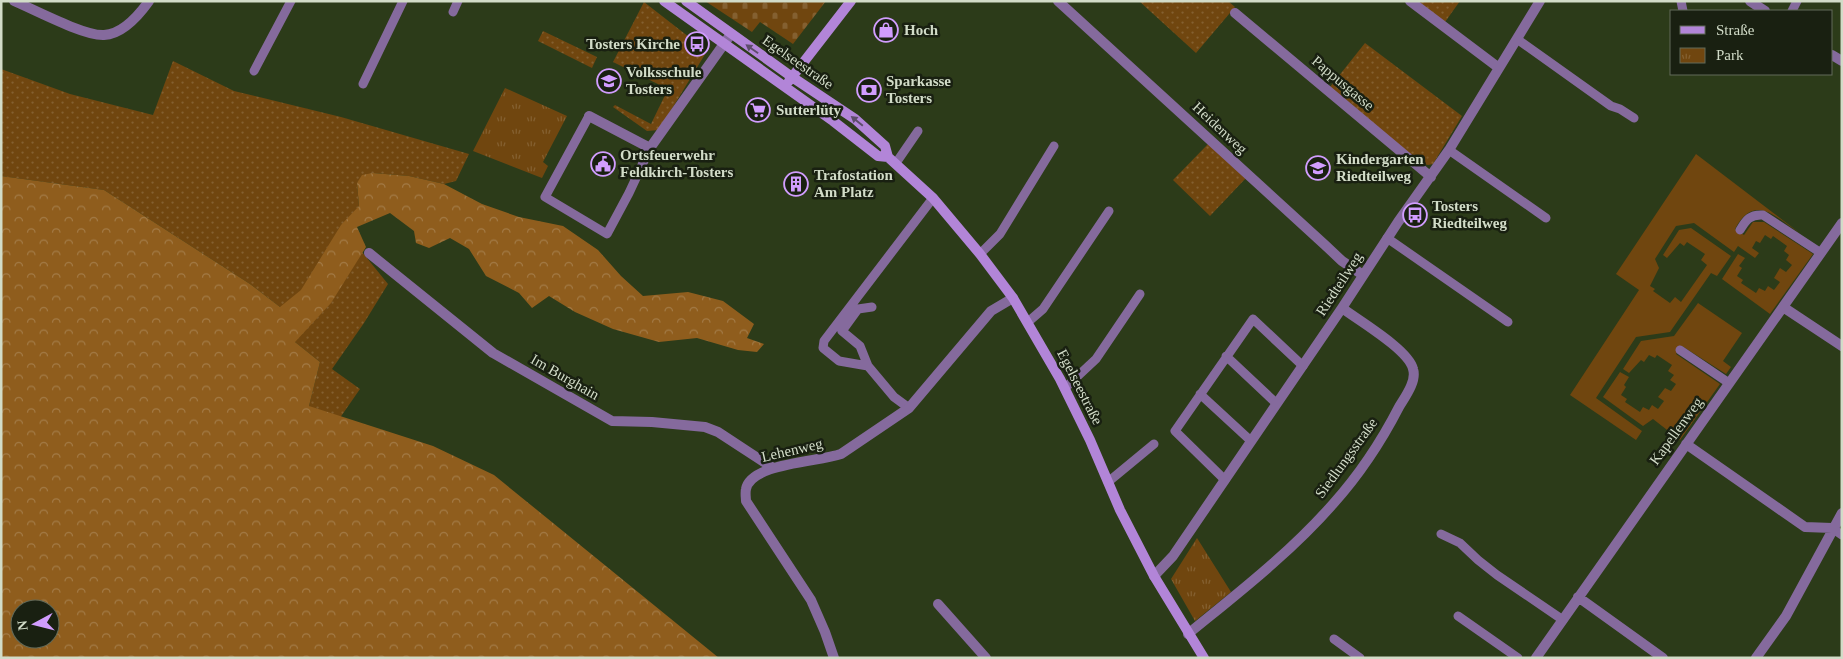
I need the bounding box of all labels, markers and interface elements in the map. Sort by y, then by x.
legend [1670,10,1833,75]
shop icon: Hoch [873,17,899,43]
place label: Hoch [904,22,939,38]
text: Straße [1716,22,1755,38]
bus stop icon: Tosters Kirche [684,31,710,57]
street label: Egelseestraße [760,32,837,92]
place label: Tosters Kirche [586,36,680,52]
one-way arrow [746,44,759,54]
text: Park [1716,47,1744,63]
street label: Pappusgasse [1309,53,1377,114]
place label: Volksschule Tosters [626,64,702,97]
school or university icon: Volksschule Tosters [596,68,622,94]
place label: Sparkasse Tosters [886,73,951,106]
bank icon: Sparkasse Tosters [856,77,882,103]
supermarket icon: Sutterlüty [745,97,771,123]
street label: Heidenweg [1190,99,1251,157]
place label: Sutterlüty [776,102,841,118]
one-way arrow [851,116,864,127]
place label: Ortsfeuerwehr Feldkirch-Tosters [620,147,733,180]
public building icon: Ortsfeuerwehr Feldkirch-Tosters [590,151,616,177]
place label: Kindergarten Riedteilweg [1336,151,1424,184]
school or university icon: Kindergarten Riedteilweg [1305,155,1331,181]
place label: Trafostation Am Platz [814,167,894,200]
building icon: Trafostation Am Platz [783,171,809,197]
place label: Tosters Riedteilweg [1432,198,1507,231]
bus stop icon: Tosters Riedteilweg [1402,202,1428,228]
street label: Riedteilweg [1313,249,1366,319]
street label: Egelseestraße [1054,347,1106,428]
street label: Im Burghain [528,351,602,403]
street label: Kapellenweg [1646,394,1706,468]
street label: Siedlungsstraße [1312,415,1381,501]
street label: Lehenweg [760,435,825,465]
north arrow [10,599,60,649]
text: N [15,620,31,631]

